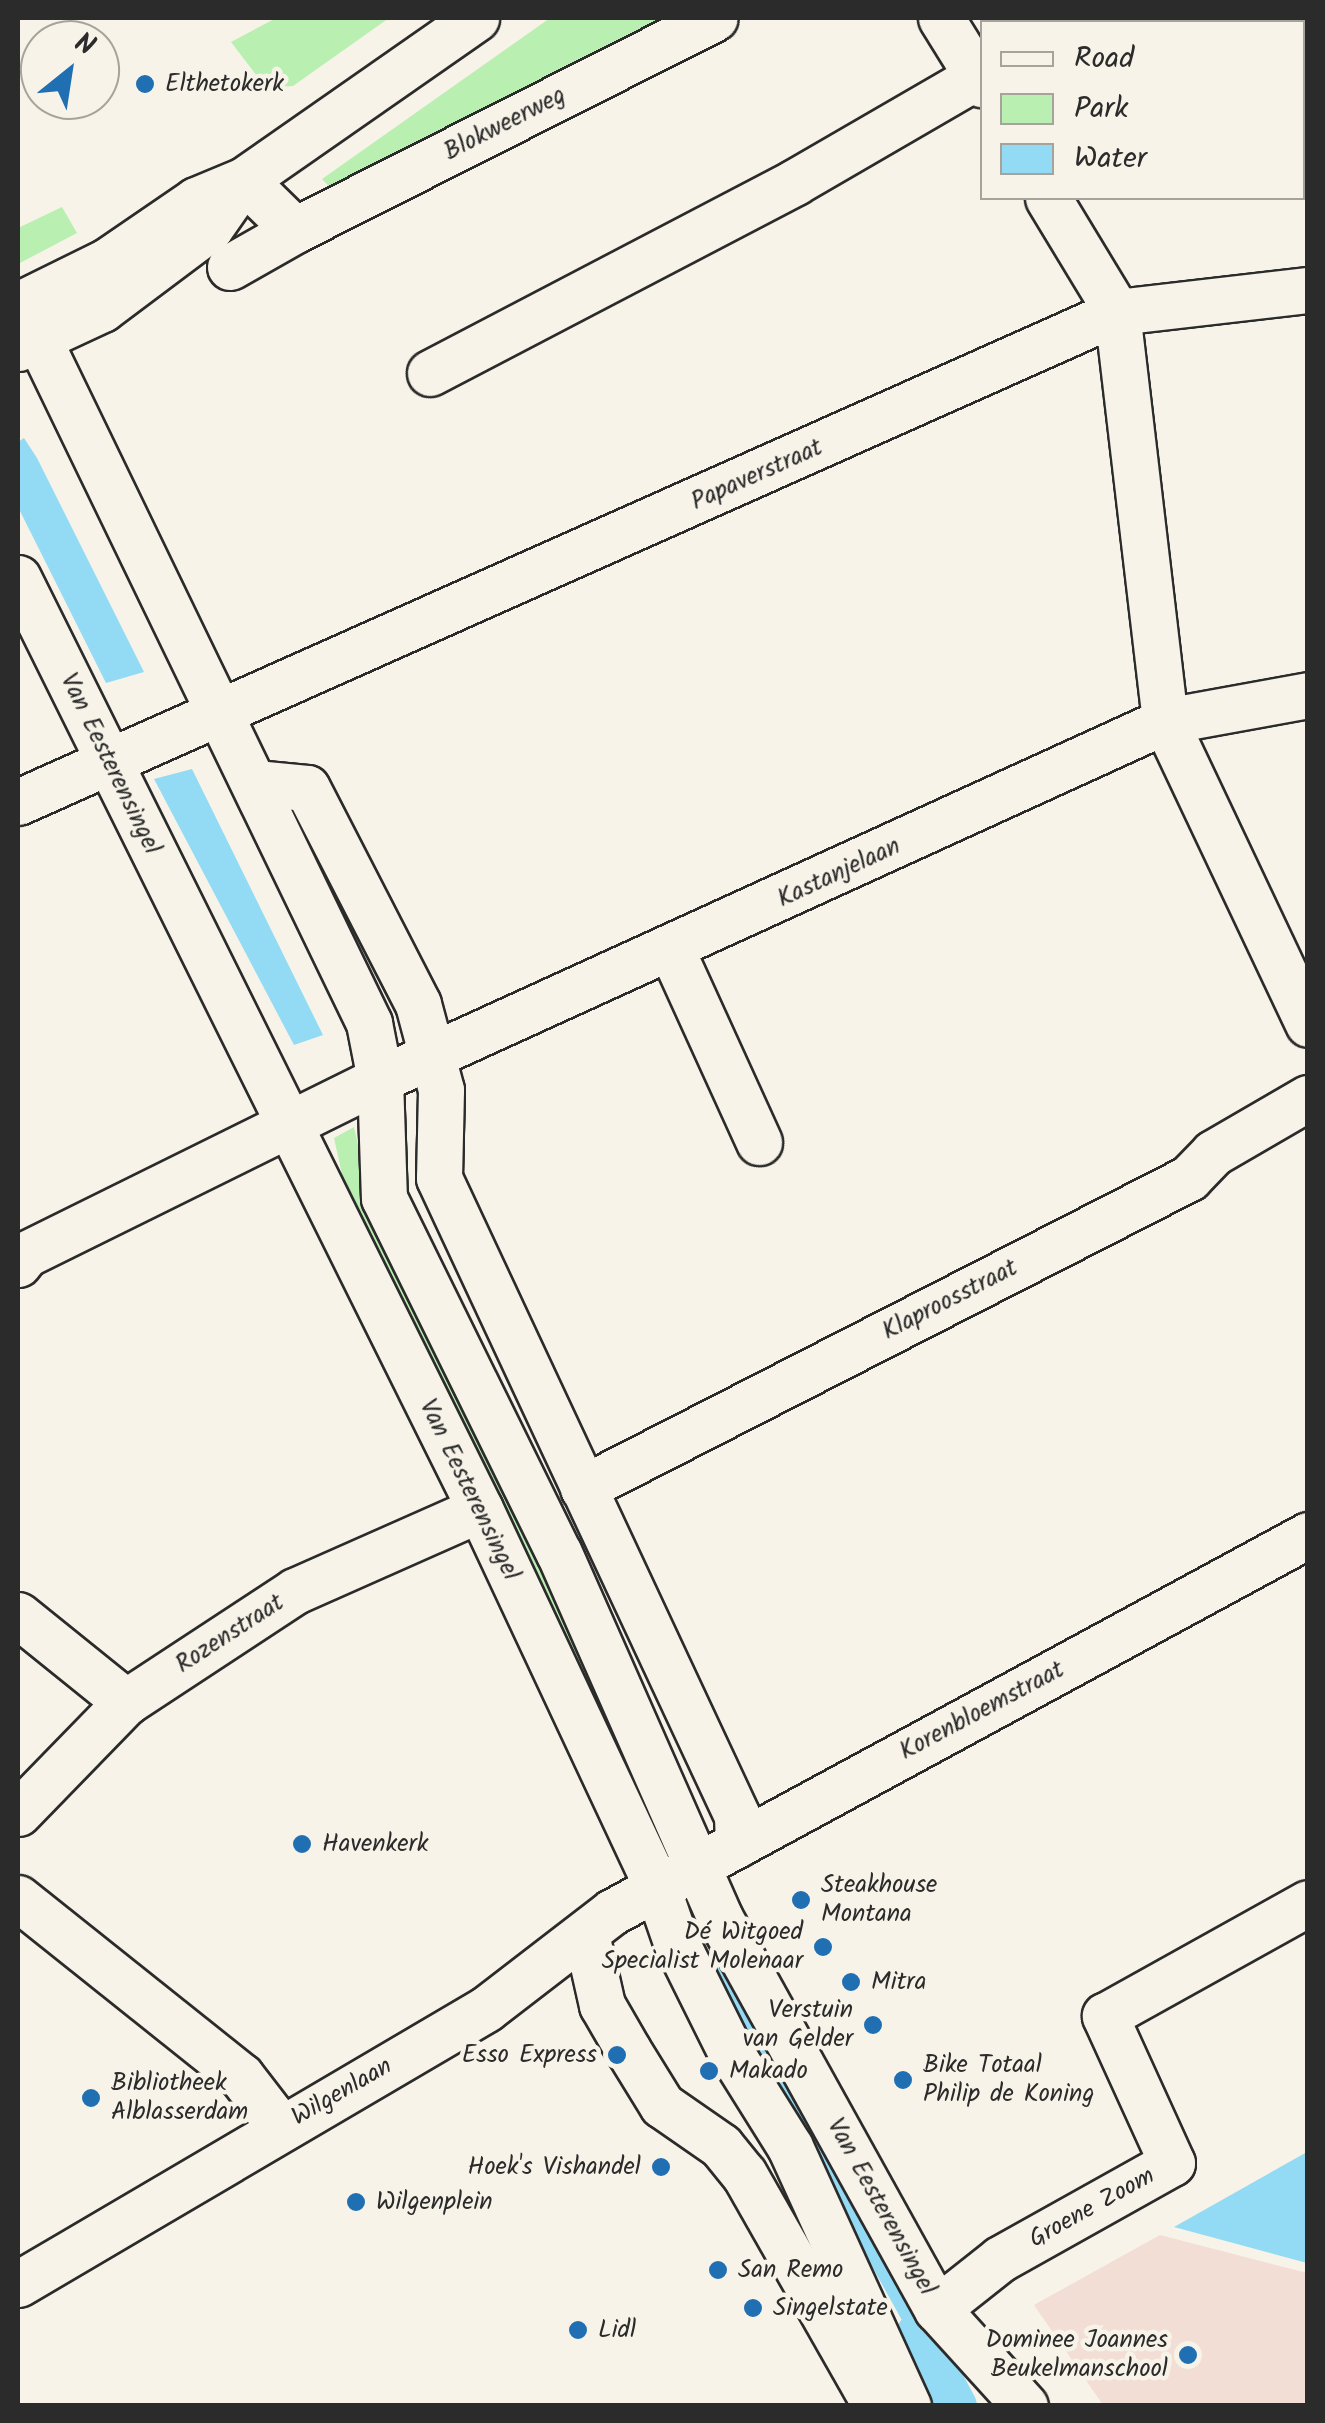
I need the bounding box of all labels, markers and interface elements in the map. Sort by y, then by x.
north arrow [20,20,120,120]
legend [980,20,1305,200]
text: N [65,21,103,69]
text: Road [1074,35,1134,83]
place label: Elthetokerk [165,69,284,99]
marker: Elthetokerk [134,73,156,95]
street label: Blokweerweg [439,81,571,167]
text: Park [1074,85,1128,133]
text: Water [1074,135,1147,183]
street label: Papaverstraat [687,433,827,517]
street label: Van Eesterensingel [53,669,167,859]
street label: Kastanjelaan [773,831,905,915]
street label: Klaproosstraat [877,1253,1023,1347]
street label: Van Eesterensingel [412,1395,526,1585]
street label: Rozenstraat [170,1588,290,1680]
street label: Korenbloemstraat [894,1655,1070,1767]
place label: Havenkerk [322,1829,429,1859]
marker: Havenkerk [291,1833,313,1855]
place label: Steakhouse Montana [821,1871,937,1930]
marker: Steakhouse Montana [790,1889,812,1911]
place label: Dé Witgoed Specialist Molenaar [602,1918,803,1977]
marker: Dé Witgoed Specialist Molenaar [812,1936,834,1958]
place label: Mitra [871,1967,926,1997]
marker: Mitra [840,1971,862,1993]
place label: Verstuin van Gelder [743,1996,853,2055]
marker: Verstuin van Gelder [862,2014,884,2036]
place label: Esso Express [462,2040,597,2070]
marker: Esso Express [606,2044,628,2066]
street label: Wilgenlaan [286,2051,398,2133]
place label: Bike Totaal Philip de Koning [923,2051,1094,2110]
place label: Makado [729,2056,808,2086]
marker: Makado [698,2060,720,2082]
place label: Bibliotheek Alblasserdam [111,2069,248,2128]
marker: Bike Totaal Philip de Koning [892,2069,914,2091]
marker: Bibliotheek Alblasserdam [80,2087,102,2109]
street label: Van Eesterensingel [820,2113,942,2301]
place label: Hoek's Vishandel [467,2152,641,2182]
marker: Hoek's Vishandel [650,2156,672,2178]
street label: Groene Zoom [1024,2161,1160,2255]
place label: Wilgenplein [376,2187,493,2217]
marker: Wilgenplein [345,2191,367,2213]
place label: San Remo [738,2255,843,2285]
marker: San Remo [707,2259,729,2281]
place label: Singelstate [773,2293,888,2323]
marker: Singelstate [742,2297,764,2319]
place label: Lidl [598,2315,636,2345]
marker: Lidl [567,2319,589,2341]
place label: Dominee Joannes Beukelmanschool [986,2326,1168,2385]
marker: Dominee Joannes Beukelmanschool [1177,2344,1199,2366]

